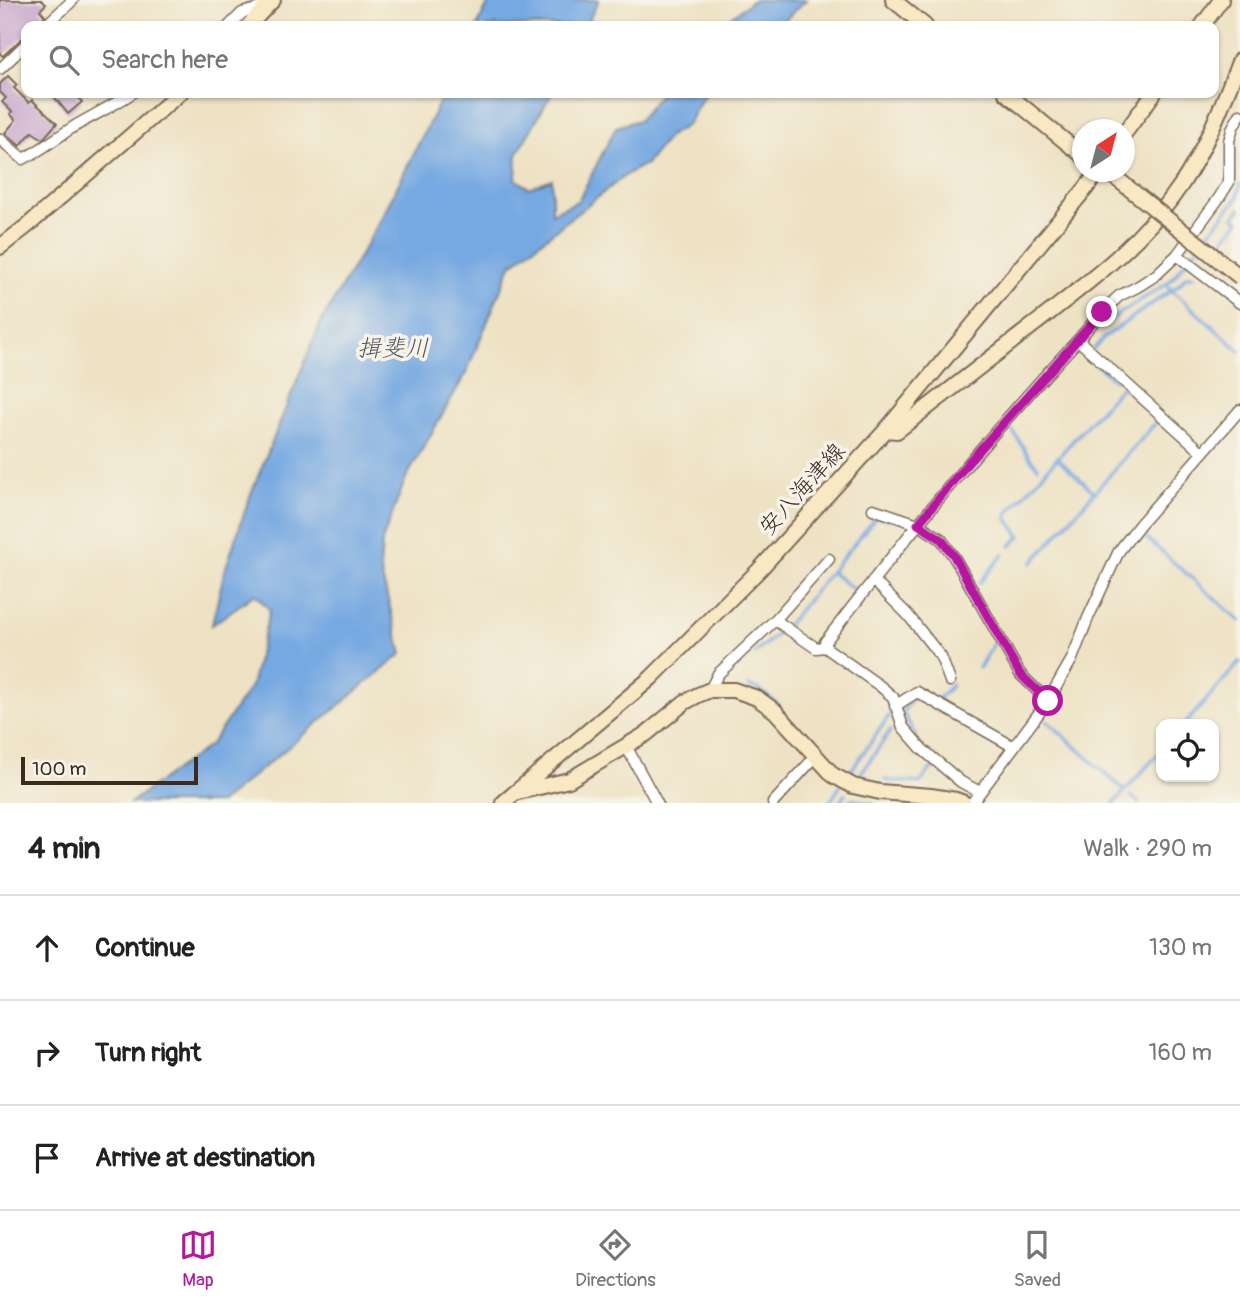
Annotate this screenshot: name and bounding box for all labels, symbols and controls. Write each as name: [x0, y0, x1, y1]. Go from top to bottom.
search box: [21, 21, 1219, 98]
icon: search: [45, 41, 83, 79]
text: Search here: [101, 44, 228, 76]
north arrow: [1072, 119, 1135, 182]
route end: [1086, 296, 1117, 327]
water label: 揖斐川: [357, 334, 429, 363]
street label: 安八海津線: [753, 437, 851, 541]
route start: [1032, 685, 1063, 716]
map controls: [1156, 719, 1219, 782]
button: locate: [1156, 719, 1219, 782]
scale bar: [21, 754, 198, 786]
text: 100 m: [32, 757, 86, 781]
text: 4 min: [28, 830, 101, 867]
text: Walk · 290 m: [1083, 834, 1212, 863]
icon: ahead: [28, 929, 66, 967]
text: Continue: [95, 932, 195, 964]
text: 130 m: [1149, 933, 1212, 962]
icon: right: [28, 1034, 66, 1072]
text: Turn right: [95, 1037, 201, 1069]
text: 160 m: [1148, 1038, 1212, 1067]
icon: arrive: [28, 1139, 66, 1177]
text: Arrive at destination: [95, 1142, 315, 1174]
tab: Map: [179, 1226, 217, 1292]
tab: Directions: [575, 1226, 656, 1292]
tab: Saved: [1014, 1226, 1061, 1292]

